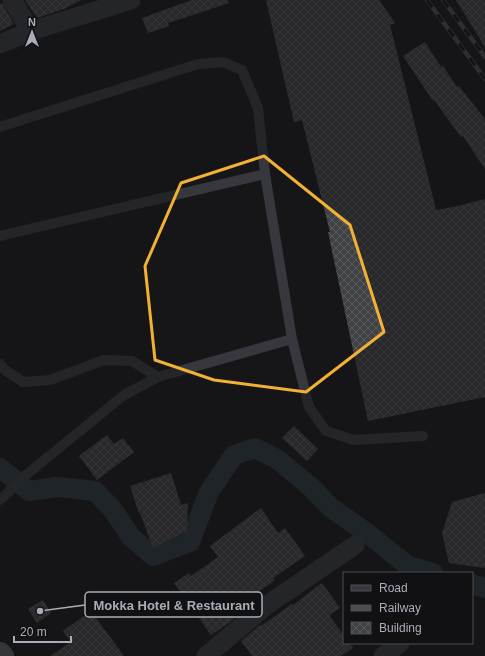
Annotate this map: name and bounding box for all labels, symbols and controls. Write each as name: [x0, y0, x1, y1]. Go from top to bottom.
north arrow: [12, 12, 52, 52]
text: N: [28, 16, 36, 28]
legend: [343, 572, 473, 644]
text: Road: [379, 581, 408, 595]
callout: Mokka Hotel & Restaurant: [85, 592, 262, 617]
text: Mokka Hotel & Restaurant: [93, 598, 255, 613]
text: Railway: [379, 601, 421, 615]
scale bar: [14, 618, 71, 644]
text: Building: [379, 621, 422, 635]
text: 20 m: [20, 625, 47, 639]

